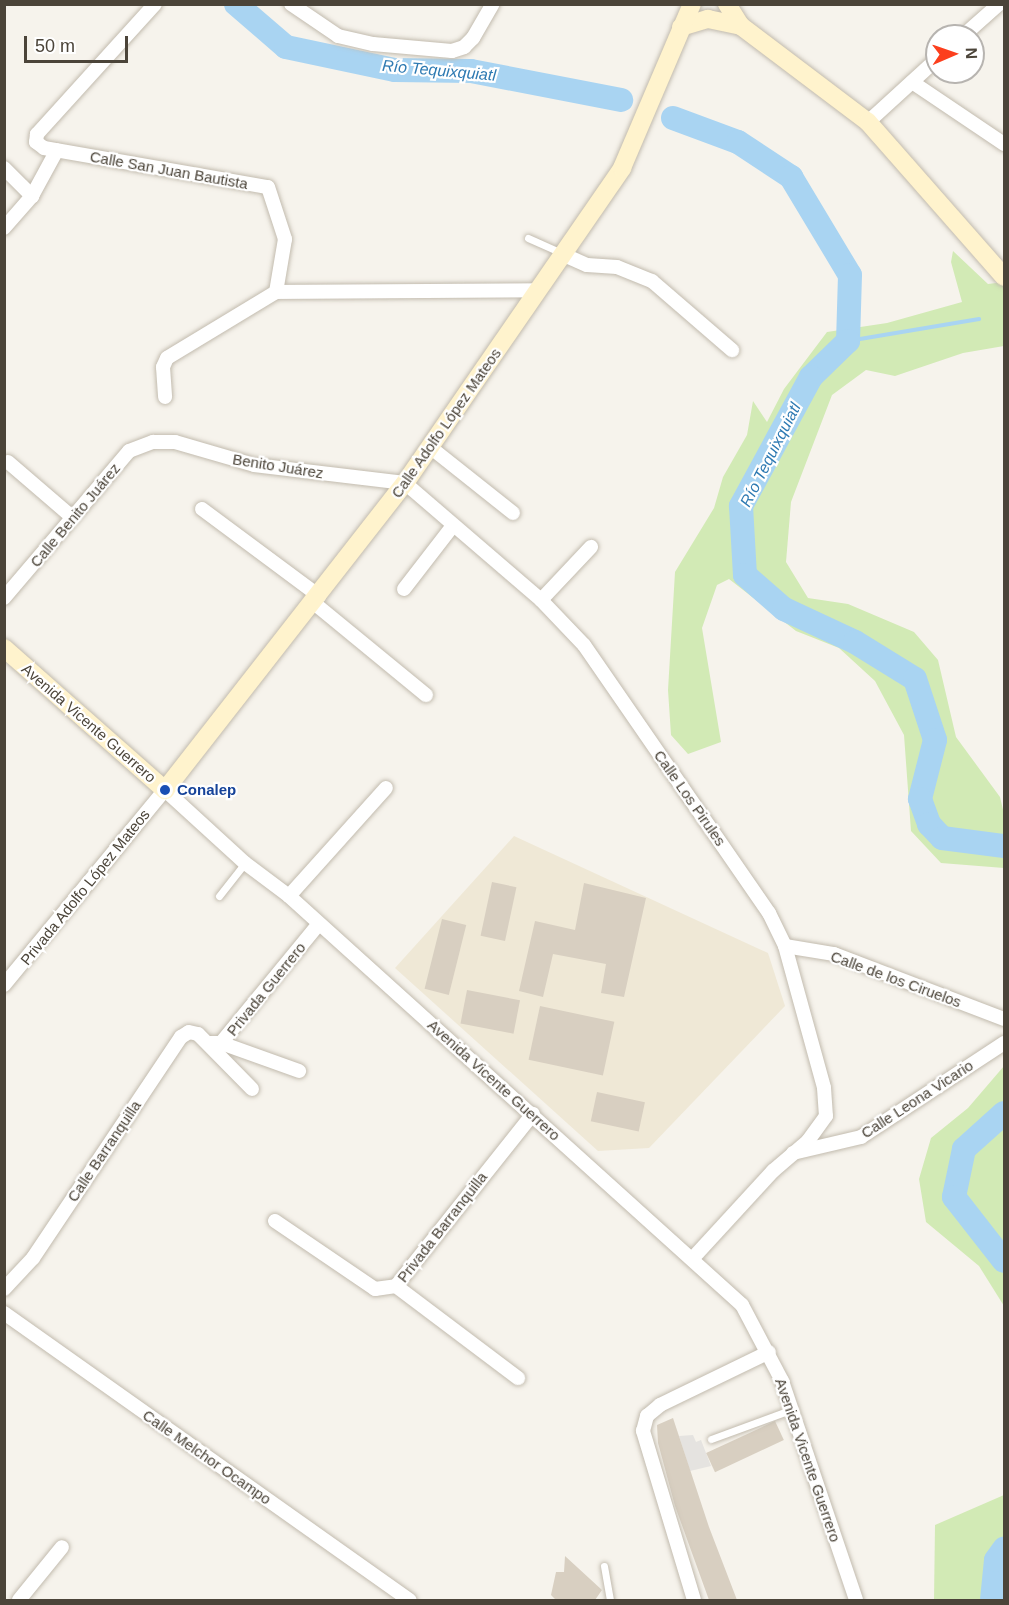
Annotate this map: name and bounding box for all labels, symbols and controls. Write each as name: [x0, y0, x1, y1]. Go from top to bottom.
scale bar: [27, 24, 130, 62]
north arrow: [925, 24, 985, 84]
text: 50 m: [35, 36, 75, 56]
text: N: [963, 47, 980, 59]
water label: Río Tequixquiatl: [381, 56, 497, 86]
street label: Calle San Juan Bautista: [89, 147, 249, 193]
street label: Calle Adolfo López Mateos: [387, 344, 505, 502]
water label: Río Tequixquiatl: [737, 400, 805, 510]
street label: Benito Juárez: [231, 450, 325, 482]
street label: Calle Benito Juárez: [26, 459, 124, 571]
street label: Avenida Vicente Guerrero: [18, 660, 160, 786]
street label: Calle Los Pirules: [650, 747, 730, 849]
place label: Conalep: [177, 781, 236, 799]
marker: Conalep: [158, 783, 172, 797]
street label: Privada Adolfo López Mateos: [16, 805, 154, 969]
street label: Privada Guerrero: [223, 939, 309, 1039]
street label: Calle de los Ciruelos: [828, 947, 964, 1011]
street label: Avenida Vicente Guerrero: [424, 1016, 564, 1144]
street label: Calle Leona Vicario: [858, 1056, 976, 1142]
street label: Calle Barranquilla: [63, 1097, 145, 1205]
street label: Privada Barranquilla: [393, 1168, 491, 1286]
street label: Avenida Vicente Guerrero: [771, 1376, 845, 1544]
street label: Calle Melchor Ocampo: [139, 1406, 275, 1508]

